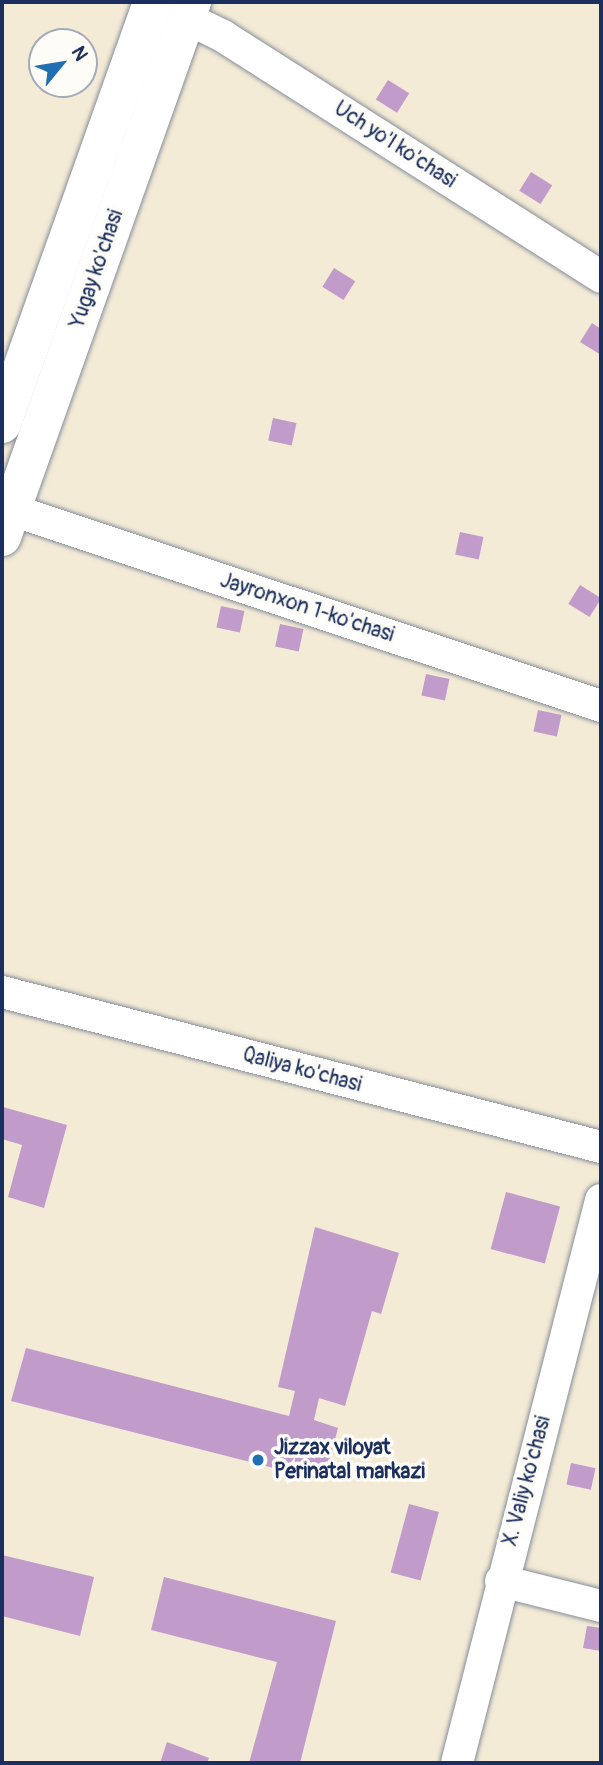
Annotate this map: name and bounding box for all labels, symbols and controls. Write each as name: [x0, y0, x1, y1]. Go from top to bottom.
north arrow: [28, 28, 98, 98]
text: N: [66, 42, 93, 65]
street label: Uch yo'l ko'chasi: [329, 96, 461, 194]
street label: Yugay ko'chasi: [65, 206, 129, 332]
street label: Jayronxon 1-ko'chasi: [217, 568, 397, 648]
street label: Qaliya ko'chasi: [240, 1042, 364, 1098]
street label: X. Valiy ko'chasi: [498, 1413, 556, 1549]
place label: Jizzax viloyat Perinatal markazi: [274, 1435, 425, 1485]
marker: Jizzax viloyat Perinatal markazi: [248, 1450, 268, 1470]

